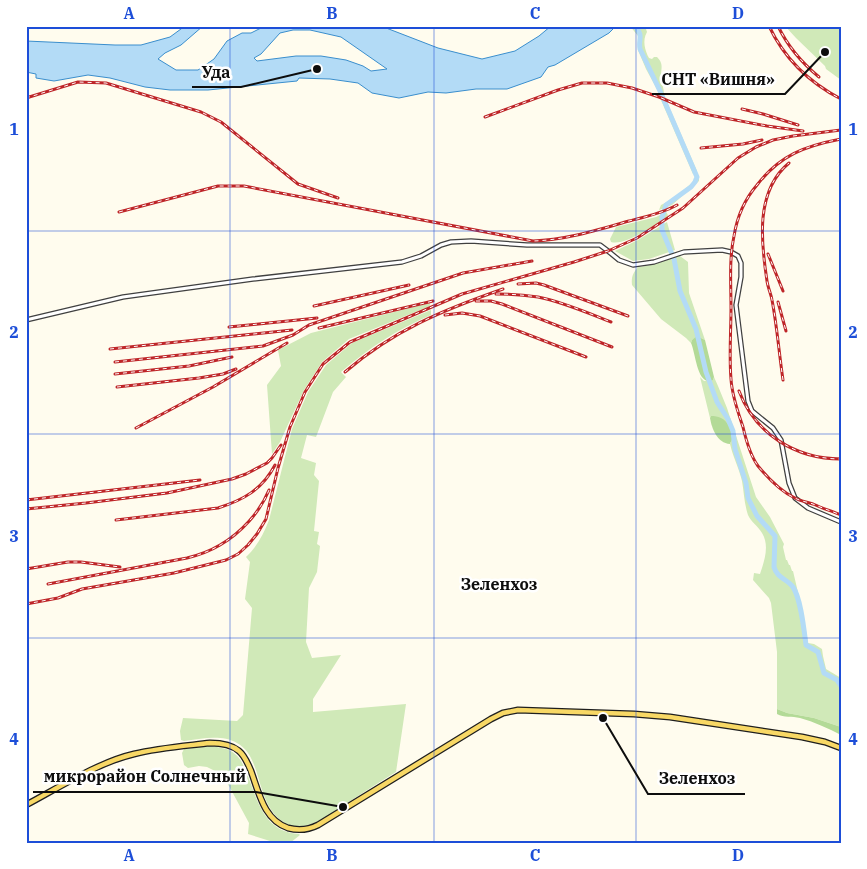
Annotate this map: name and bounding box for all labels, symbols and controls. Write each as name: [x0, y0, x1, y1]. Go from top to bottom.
text: A: [123, 3, 135, 23]
text: B: [326, 3, 338, 23]
text: C: [530, 3, 540, 23]
text: D: [732, 3, 744, 23]
callout: Уда: [192, 56, 241, 87]
text: Уда: [201, 62, 231, 82]
callout: СНТ «Вишня»: [652, 63, 785, 94]
text: СНТ «Вишня»: [661, 69, 775, 89]
text: 1: [9, 119, 19, 139]
text: 1: [848, 119, 858, 139]
text: 2: [9, 322, 19, 342]
text: 2: [848, 322, 858, 342]
text: 3: [9, 526, 19, 546]
text: 3: [848, 526, 858, 546]
district label: Зеленхоз: [461, 574, 538, 594]
text: 4: [9, 729, 19, 749]
text: 4: [848, 729, 858, 749]
callout: микрорайон Солнечный: [33, 761, 256, 792]
callout: Зеленхоз: [648, 763, 745, 794]
text: микрорайон Солнечный: [44, 766, 246, 786]
text: Зеленхоз: [659, 768, 736, 788]
text: A: [123, 845, 135, 865]
text: B: [326, 845, 338, 865]
text: C: [530, 845, 540, 865]
text: D: [732, 845, 744, 865]

